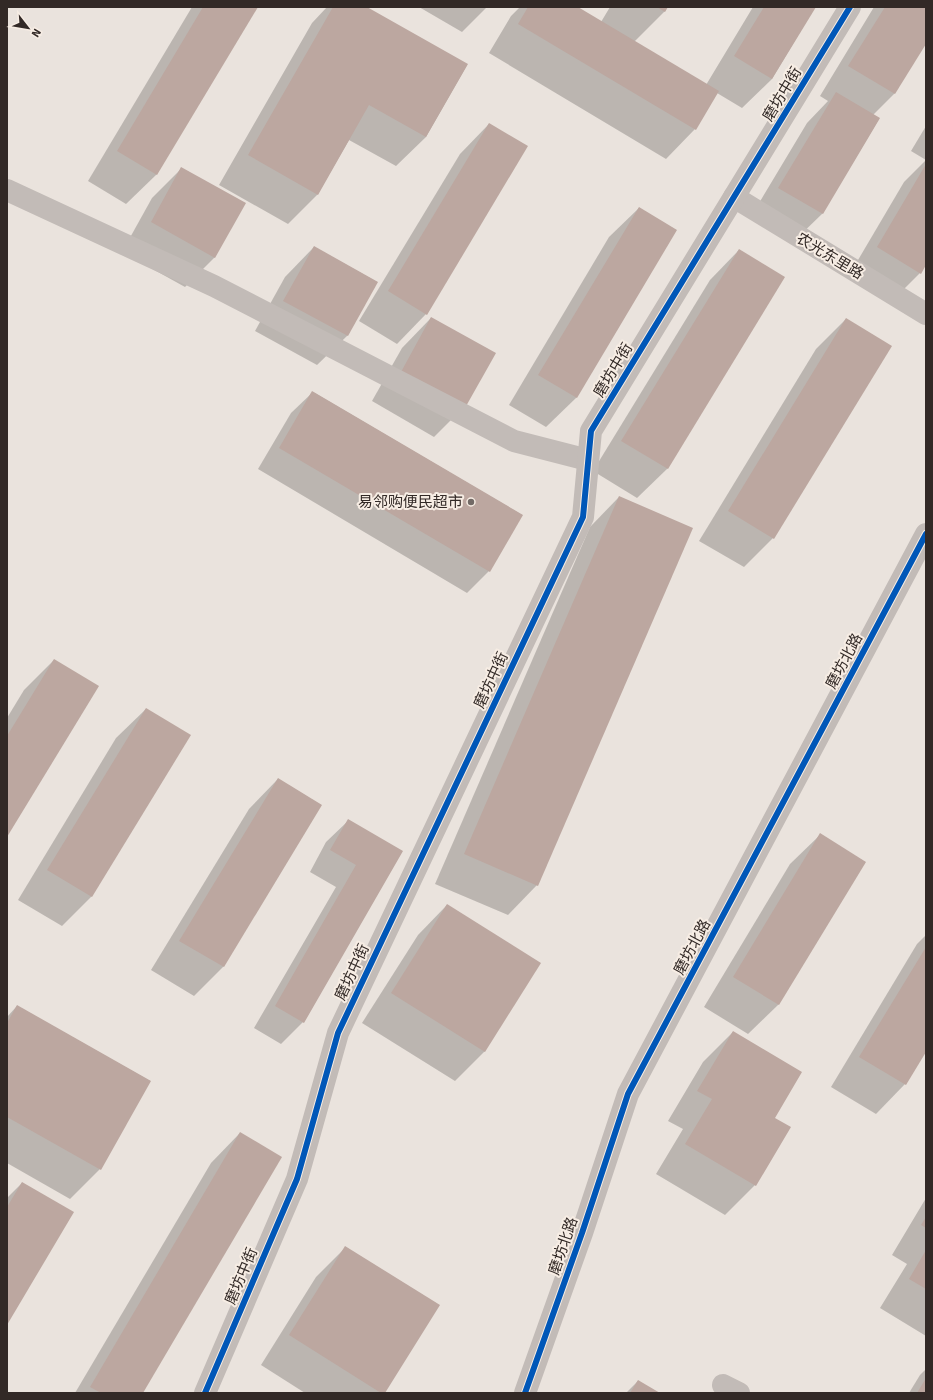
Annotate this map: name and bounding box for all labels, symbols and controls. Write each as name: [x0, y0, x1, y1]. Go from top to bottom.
north arrow: [8, 8, 48, 48]
text: N: [29, 26, 44, 40]
street label: 磨坊中街: [759, 64, 805, 124]
street label: 农光东里路: [793, 229, 867, 283]
street label: 磨坊中街: [590, 340, 636, 400]
place label: 易邻购便民超市: [358, 493, 463, 511]
marker: 易邻购便民超市: [466, 497, 476, 507]
street label: 磨坊北路: [822, 630, 866, 692]
street label: 磨坊中街: [470, 649, 512, 711]
street label: 磨坊北路: [670, 916, 714, 978]
street label: 磨坊中街: [331, 941, 373, 1003]
street label: 磨坊北路: [545, 1215, 581, 1277]
street label: 磨坊中街: [221, 1245, 261, 1307]

